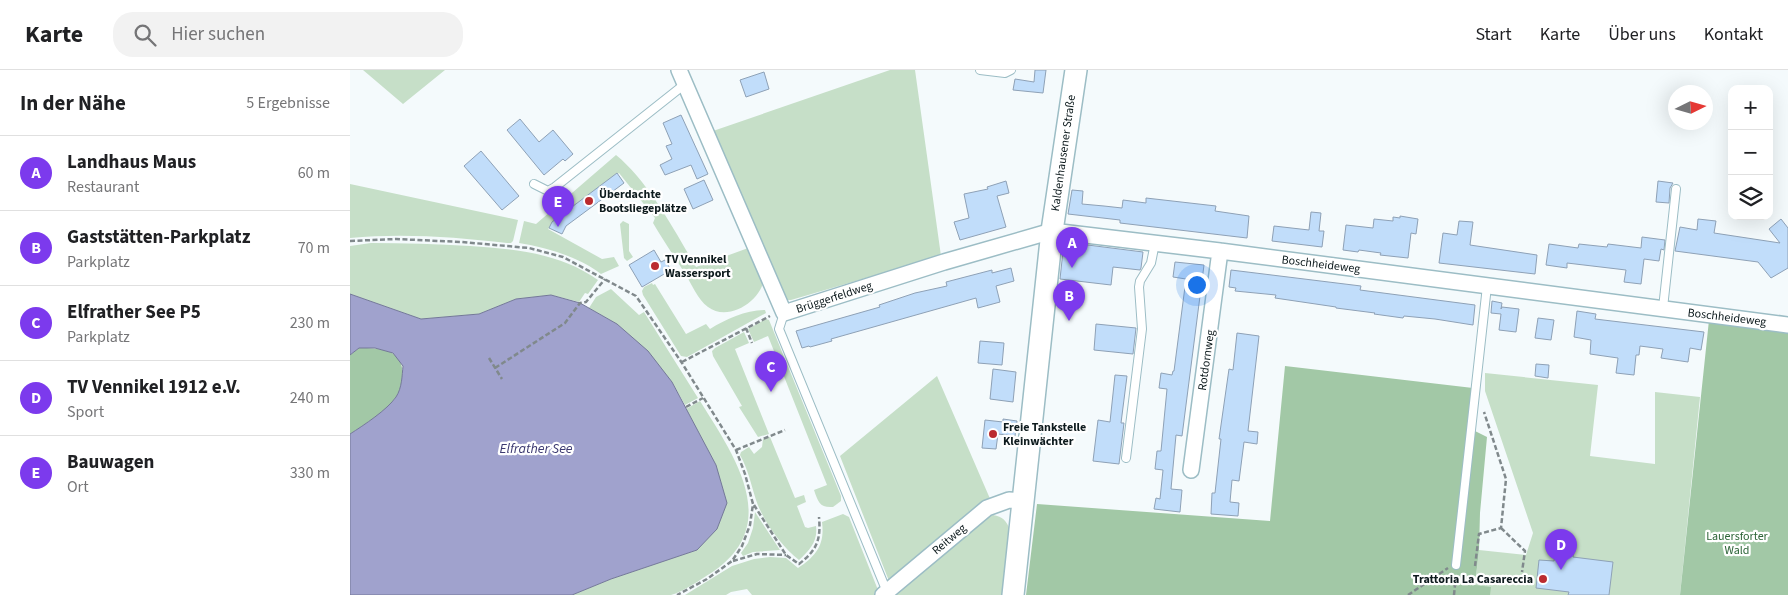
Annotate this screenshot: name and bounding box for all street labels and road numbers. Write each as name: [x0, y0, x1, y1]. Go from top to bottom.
street label: Kaldenhausener Straße: [1047, 94, 1080, 212]
street label: Boschheideweg: [1281, 251, 1361, 278]
street label: Brüggerfeldweg: [794, 277, 875, 318]
street label: Boschheideweg: [1687, 304, 1767, 331]
street label: Rotdornweg: [1194, 329, 1219, 392]
street label: Reitweg: [928, 520, 970, 559]

